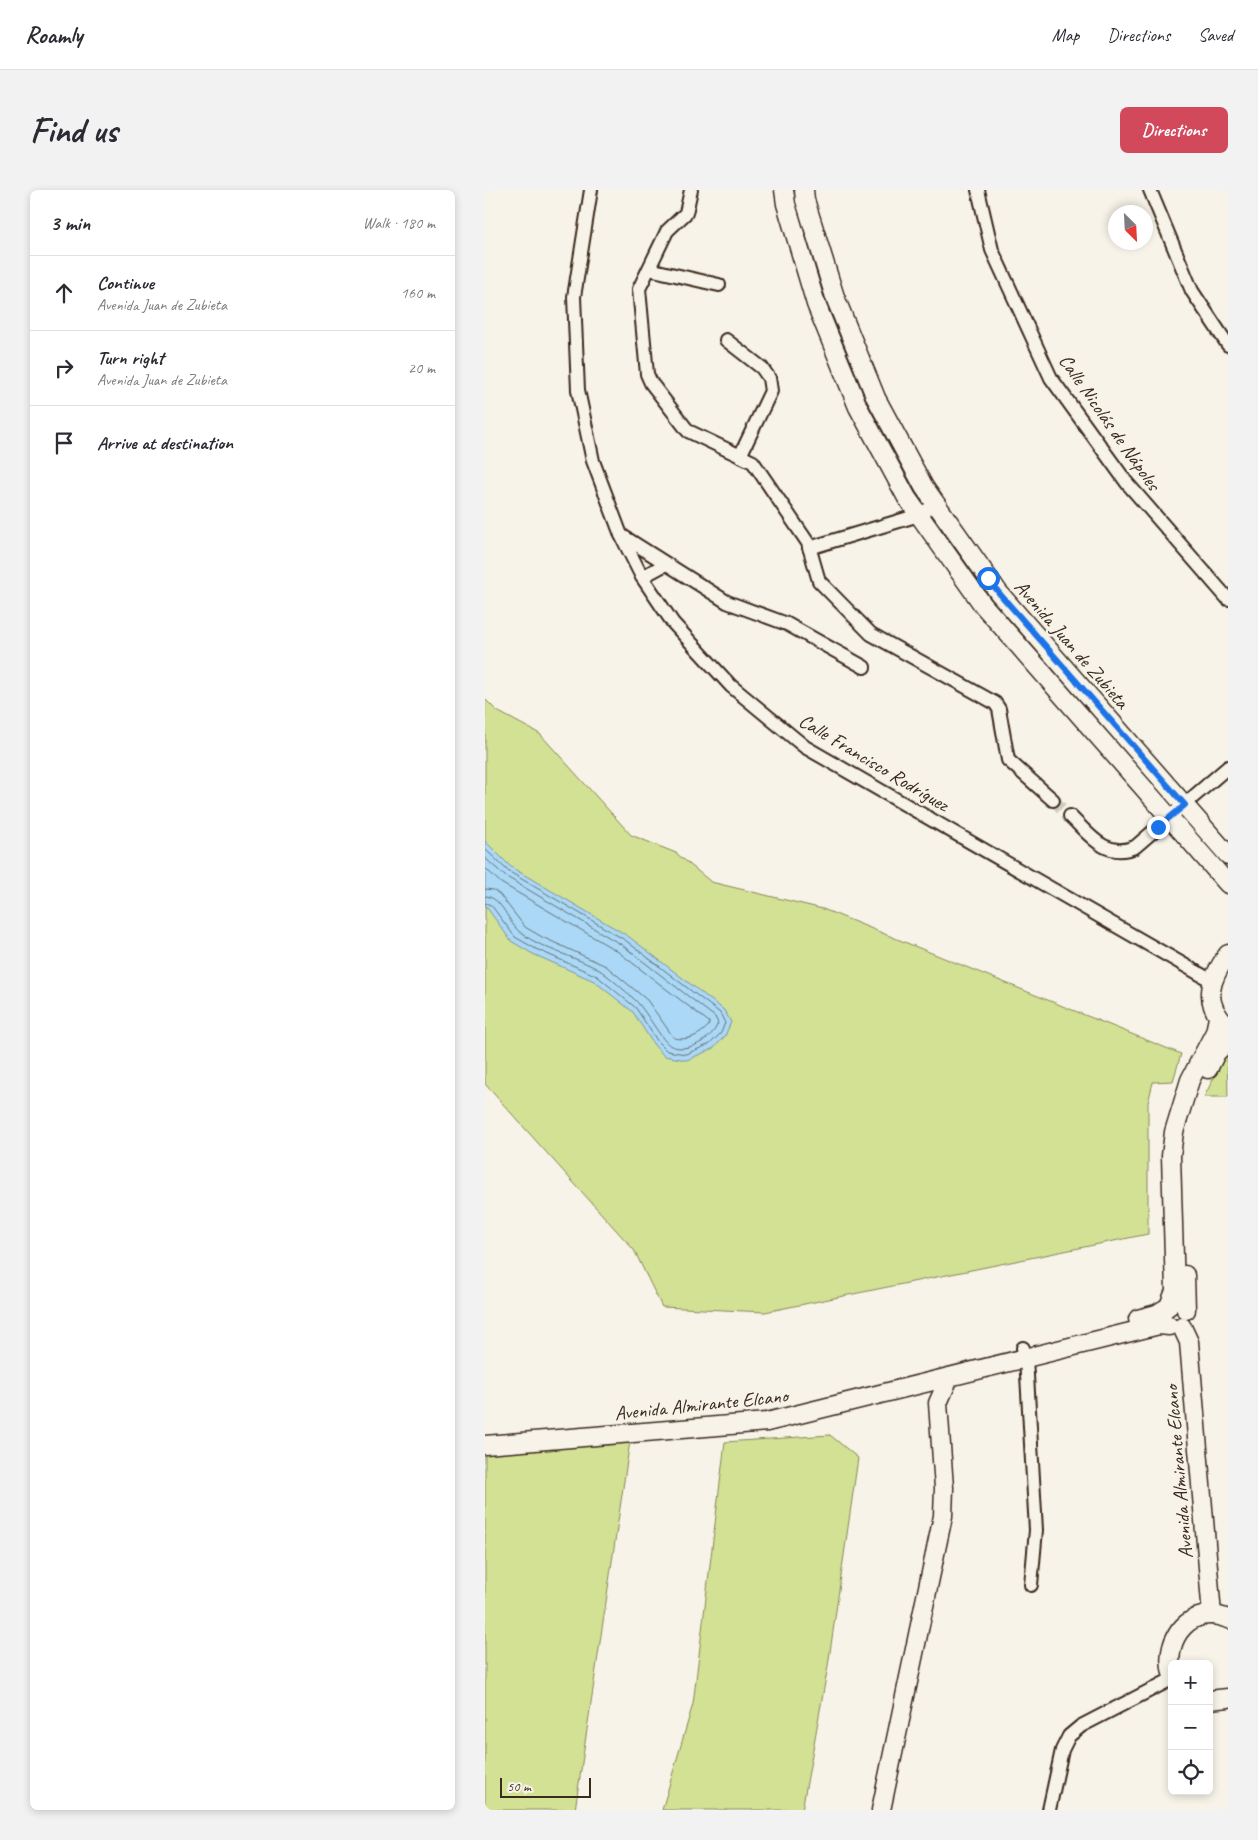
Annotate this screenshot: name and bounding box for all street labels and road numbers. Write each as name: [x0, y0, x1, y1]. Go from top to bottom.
street label: Calle Nicolás de Nápoles: [1053, 349, 1167, 497]
street label: Avenida Juan de Zubieta: [1009, 575, 1135, 715]
street label: Calle Francisco Rodríguez: [794, 708, 955, 818]
street label: Avenida Almirante Elcano: [1158, 1382, 1199, 1560]
street label: Avenida Almirante Elcano: [613, 1383, 791, 1426]

